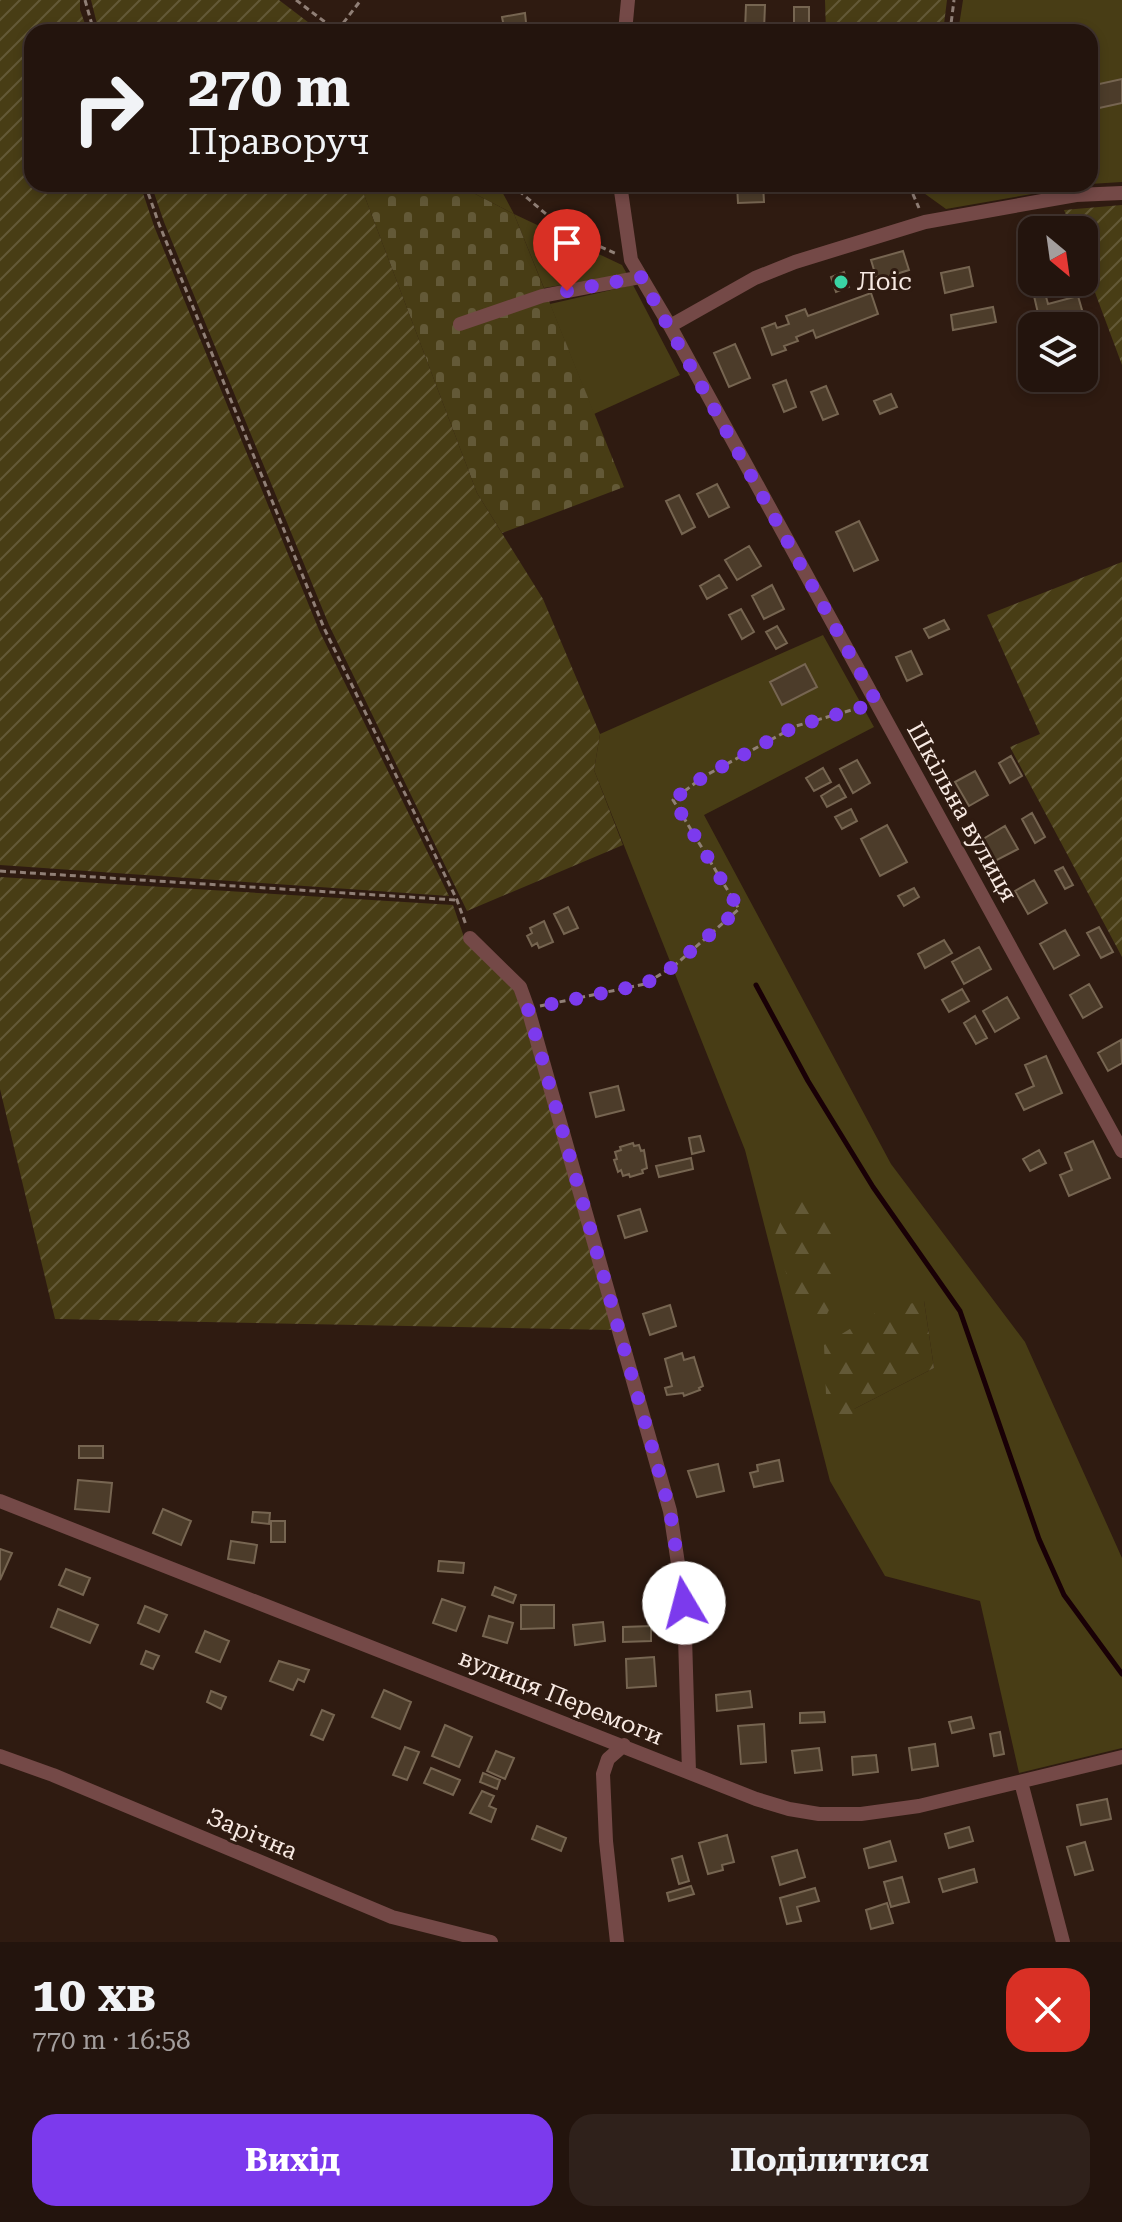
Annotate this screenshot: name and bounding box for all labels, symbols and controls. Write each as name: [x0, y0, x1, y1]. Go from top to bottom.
text: 270 m: [188, 54, 350, 120]
icon: right: [56, 56, 160, 160]
text: Праворуч: [188, 121, 369, 163]
pin: [533, 209, 601, 291]
north arrow: [1018, 216, 1098, 296]
map controls: [1018, 216, 1098, 392]
icon: arrive: [545, 221, 589, 265]
place label: Лоіс: [857, 268, 912, 296]
marker: Лоіс: [832, 273, 850, 291]
button: layers: [1018, 312, 1098, 392]
street label: Шкільна вулиця: [901, 717, 1023, 907]
position arrow: [642, 1561, 726, 1645]
street label: вулиця Перемоги: [455, 1643, 667, 1751]
street label: Зарічна: [202, 1802, 302, 1866]
text: 10 хв: [32, 1967, 156, 2023]
button: close: [1006, 1968, 1090, 2052]
text: 770 m · 16:58: [32, 2025, 191, 2055]
button: Вихід: [32, 2114, 553, 2206]
button: Поділитися: [569, 2114, 1090, 2206]

